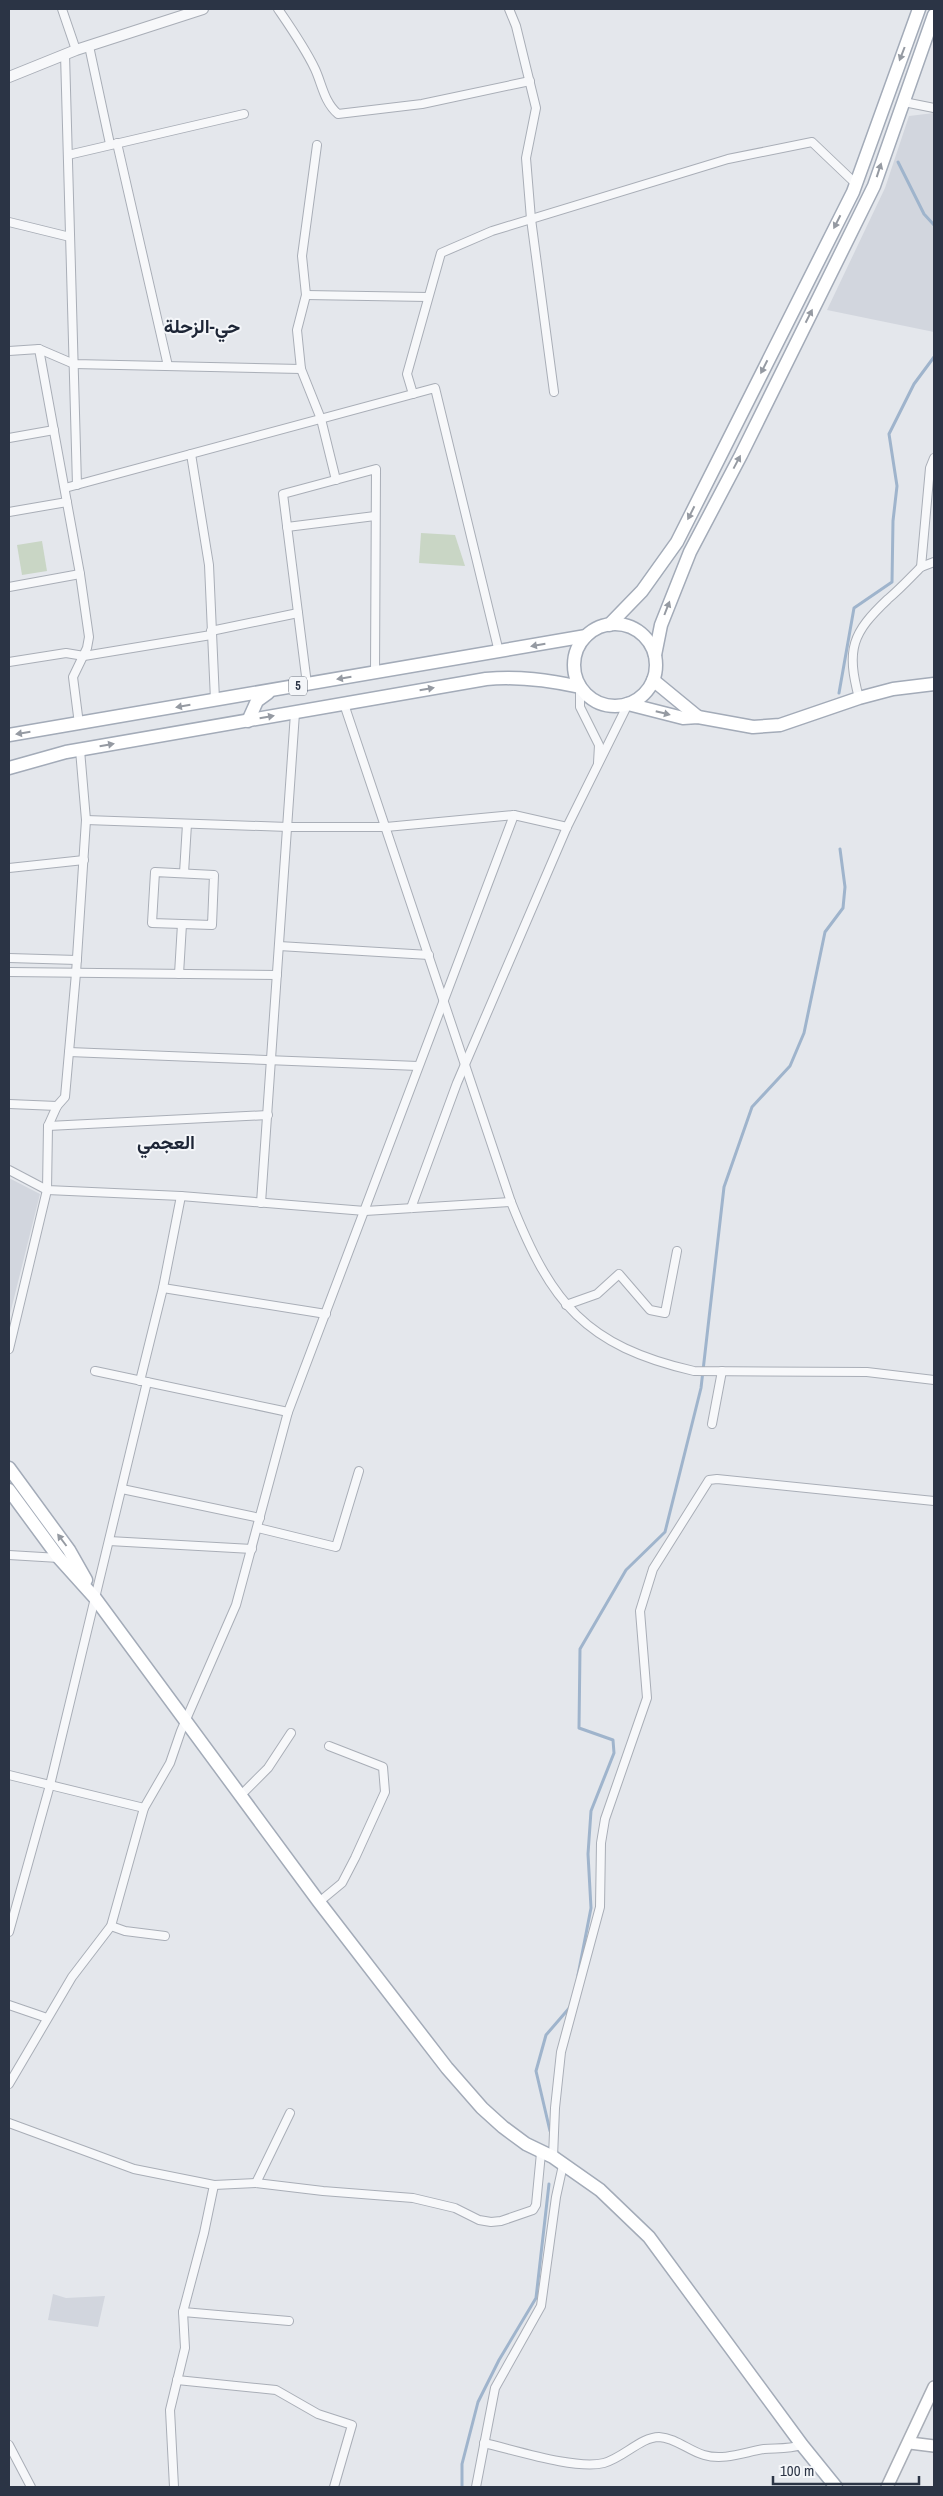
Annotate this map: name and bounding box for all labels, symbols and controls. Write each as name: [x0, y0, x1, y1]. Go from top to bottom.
one-way arrow: [898, 47, 905, 62]
one-way arrow: [876, 162, 884, 177]
one-way arrow: [833, 215, 841, 229]
one-way arrow: [805, 309, 813, 323]
district label: حي-الزحلة: [164, 313, 240, 343]
one-way arrow: [760, 360, 768, 375]
one-way arrow: [733, 455, 741, 469]
one-way arrow: [687, 505, 695, 520]
one-way arrow: [664, 601, 672, 616]
one-way arrow: [530, 642, 546, 650]
one-way arrow: [335, 674, 351, 682]
road number: 5: [289, 676, 307, 696]
one-way arrow: [420, 685, 436, 693]
one-way arrow: [175, 702, 191, 710]
one-way arrow: [655, 709, 670, 717]
one-way arrow: [260, 713, 276, 721]
one-way arrow: [15, 729, 31, 737]
one-way arrow: [100, 741, 116, 749]
district label: العجمي: [137, 1129, 195, 1159]
one-way arrow: [57, 1533, 67, 1547]
scale bar: [773, 2454, 919, 2486]
text: 100 m: [780, 2460, 814, 2481]

